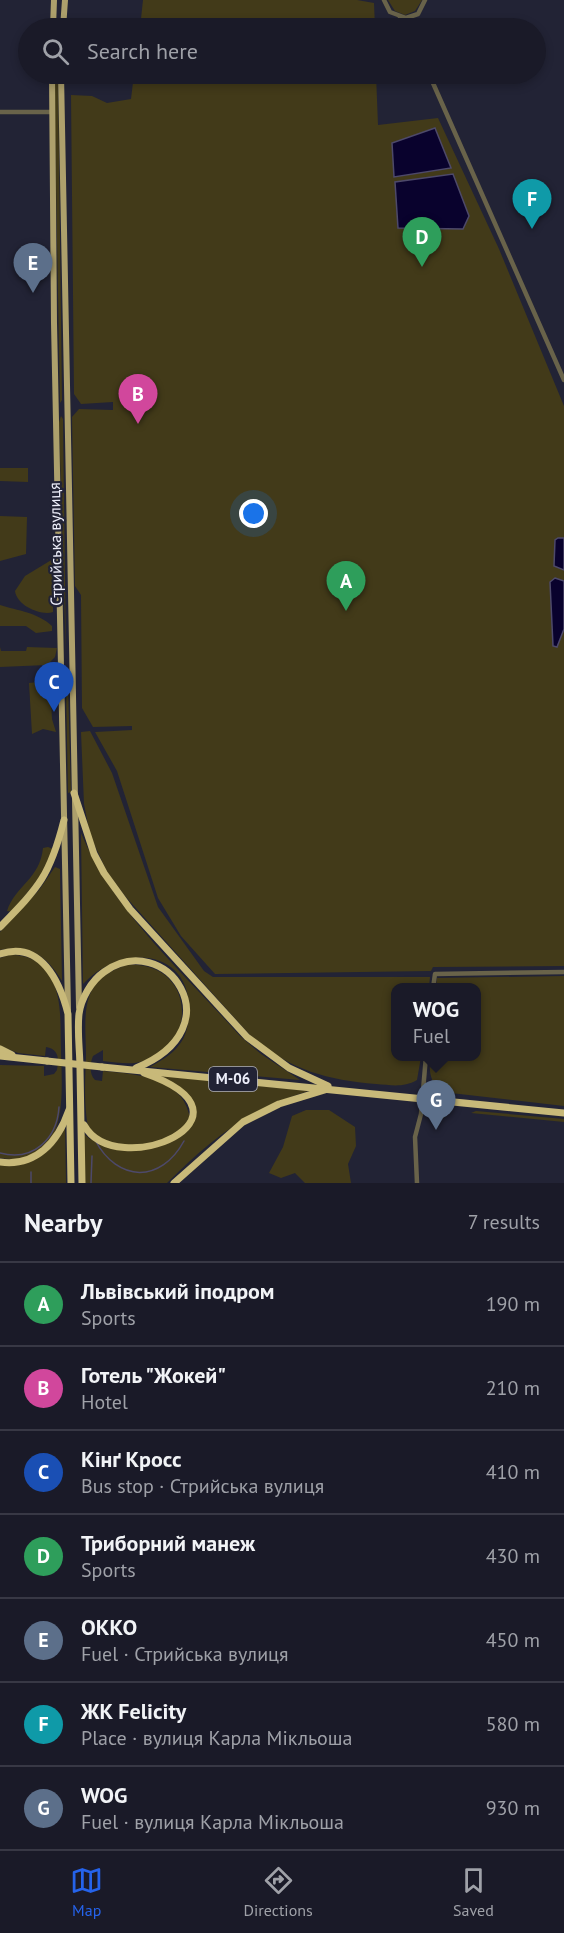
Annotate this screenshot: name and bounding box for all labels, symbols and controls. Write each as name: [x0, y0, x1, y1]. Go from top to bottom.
search box: [18, 18, 546, 84]
icon: search: [39, 35, 72, 68]
text: Search here: [87, 37, 198, 65]
pin: F: [512, 180, 552, 229]
pin: D: [402, 218, 442, 267]
pin: E: [14, 244, 52, 293]
pin: B: [118, 374, 158, 424]
street label: Стрийська вулиця: [44, 482, 66, 606]
your location: [239, 499, 268, 528]
pin: A: [326, 562, 366, 611]
pin: C: [34, 662, 74, 712]
popup: [391, 983, 481, 1061]
text: WOG: [413, 995, 459, 1023]
text: Fuel: [413, 1023, 450, 1049]
road number: М-06: [209, 1067, 257, 1091]
pin: G: [416, 1080, 456, 1130]
text: Nearby: [24, 1206, 102, 1239]
text: 7 results: [468, 1209, 540, 1235]
text: Львівський іподром: [81, 1277, 275, 1305]
text: A: [37, 1291, 50, 1317]
text: 190 m: [486, 1291, 540, 1317]
text: Sports: [81, 1305, 136, 1331]
text: Готель "Жокей": [81, 1361, 226, 1389]
text: B: [38, 1375, 49, 1401]
text: 210 m: [486, 1375, 540, 1401]
text: Hotel: [81, 1389, 128, 1415]
text: Кінґ Кросс: [81, 1445, 182, 1473]
text: C: [38, 1459, 49, 1485]
text: 410 m: [486, 1459, 540, 1485]
text: Bus stop · Стрийська вулиця: [81, 1473, 324, 1499]
text: Триборний манеж: [81, 1529, 255, 1557]
text: D: [37, 1543, 50, 1569]
text: 430 m: [486, 1543, 540, 1569]
text: Sports: [81, 1557, 136, 1583]
text: ОККО: [81, 1613, 137, 1641]
text: E: [38, 1627, 49, 1653]
text: 450 m: [486, 1627, 540, 1653]
text: Fuel · Стрийська вулиця: [81, 1641, 289, 1667]
text: ЖК Felicity: [81, 1697, 186, 1725]
text: F: [38, 1711, 49, 1737]
text: 580 m: [486, 1711, 540, 1737]
text: Place · вулиця Карла Мікльоша: [81, 1725, 352, 1751]
text: WOG: [81, 1781, 128, 1809]
text: G: [37, 1795, 50, 1821]
text: 930 m: [486, 1795, 540, 1821]
text: Fuel · вулиця Карла Мікльоша: [81, 1809, 344, 1835]
tab: Map: [70, 1864, 103, 1920]
tab: Directions: [244, 1864, 313, 1920]
tab: Saved: [453, 1864, 494, 1920]

